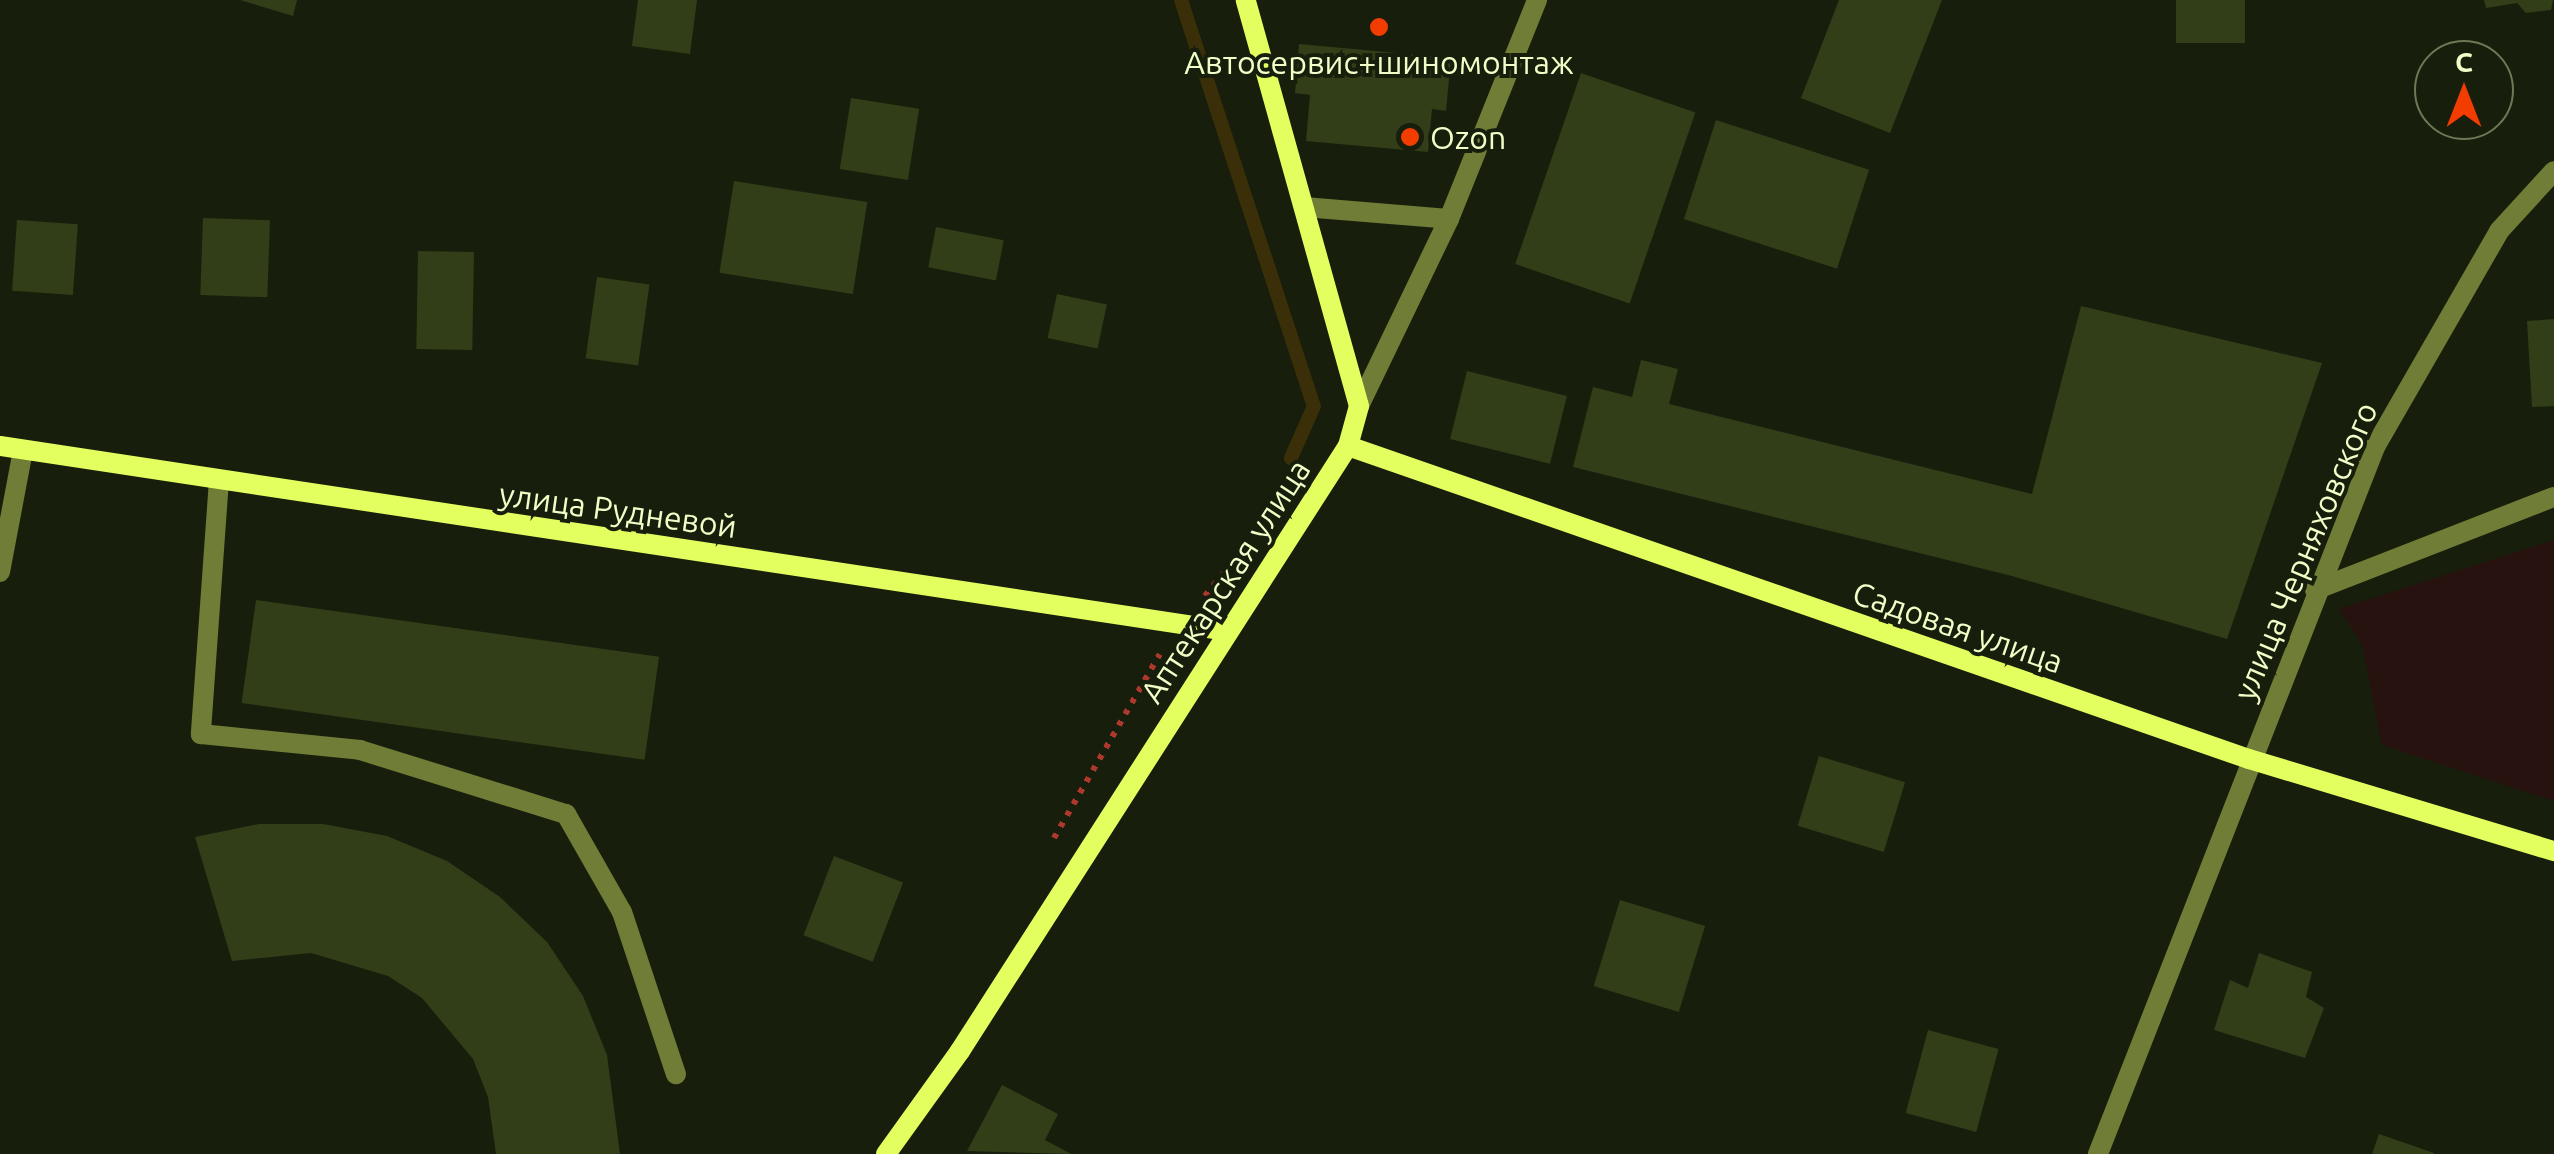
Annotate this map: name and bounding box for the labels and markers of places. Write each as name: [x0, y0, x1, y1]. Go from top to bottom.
marker: Автосервис+шиномонтаж: [1368, 16, 1390, 38]
place label: Автосервис+шиномонтаж: [1184, 43, 1574, 81]
place label: Ozon: [1430, 118, 1506, 156]
marker: Ozon: [1399, 126, 1421, 148]

